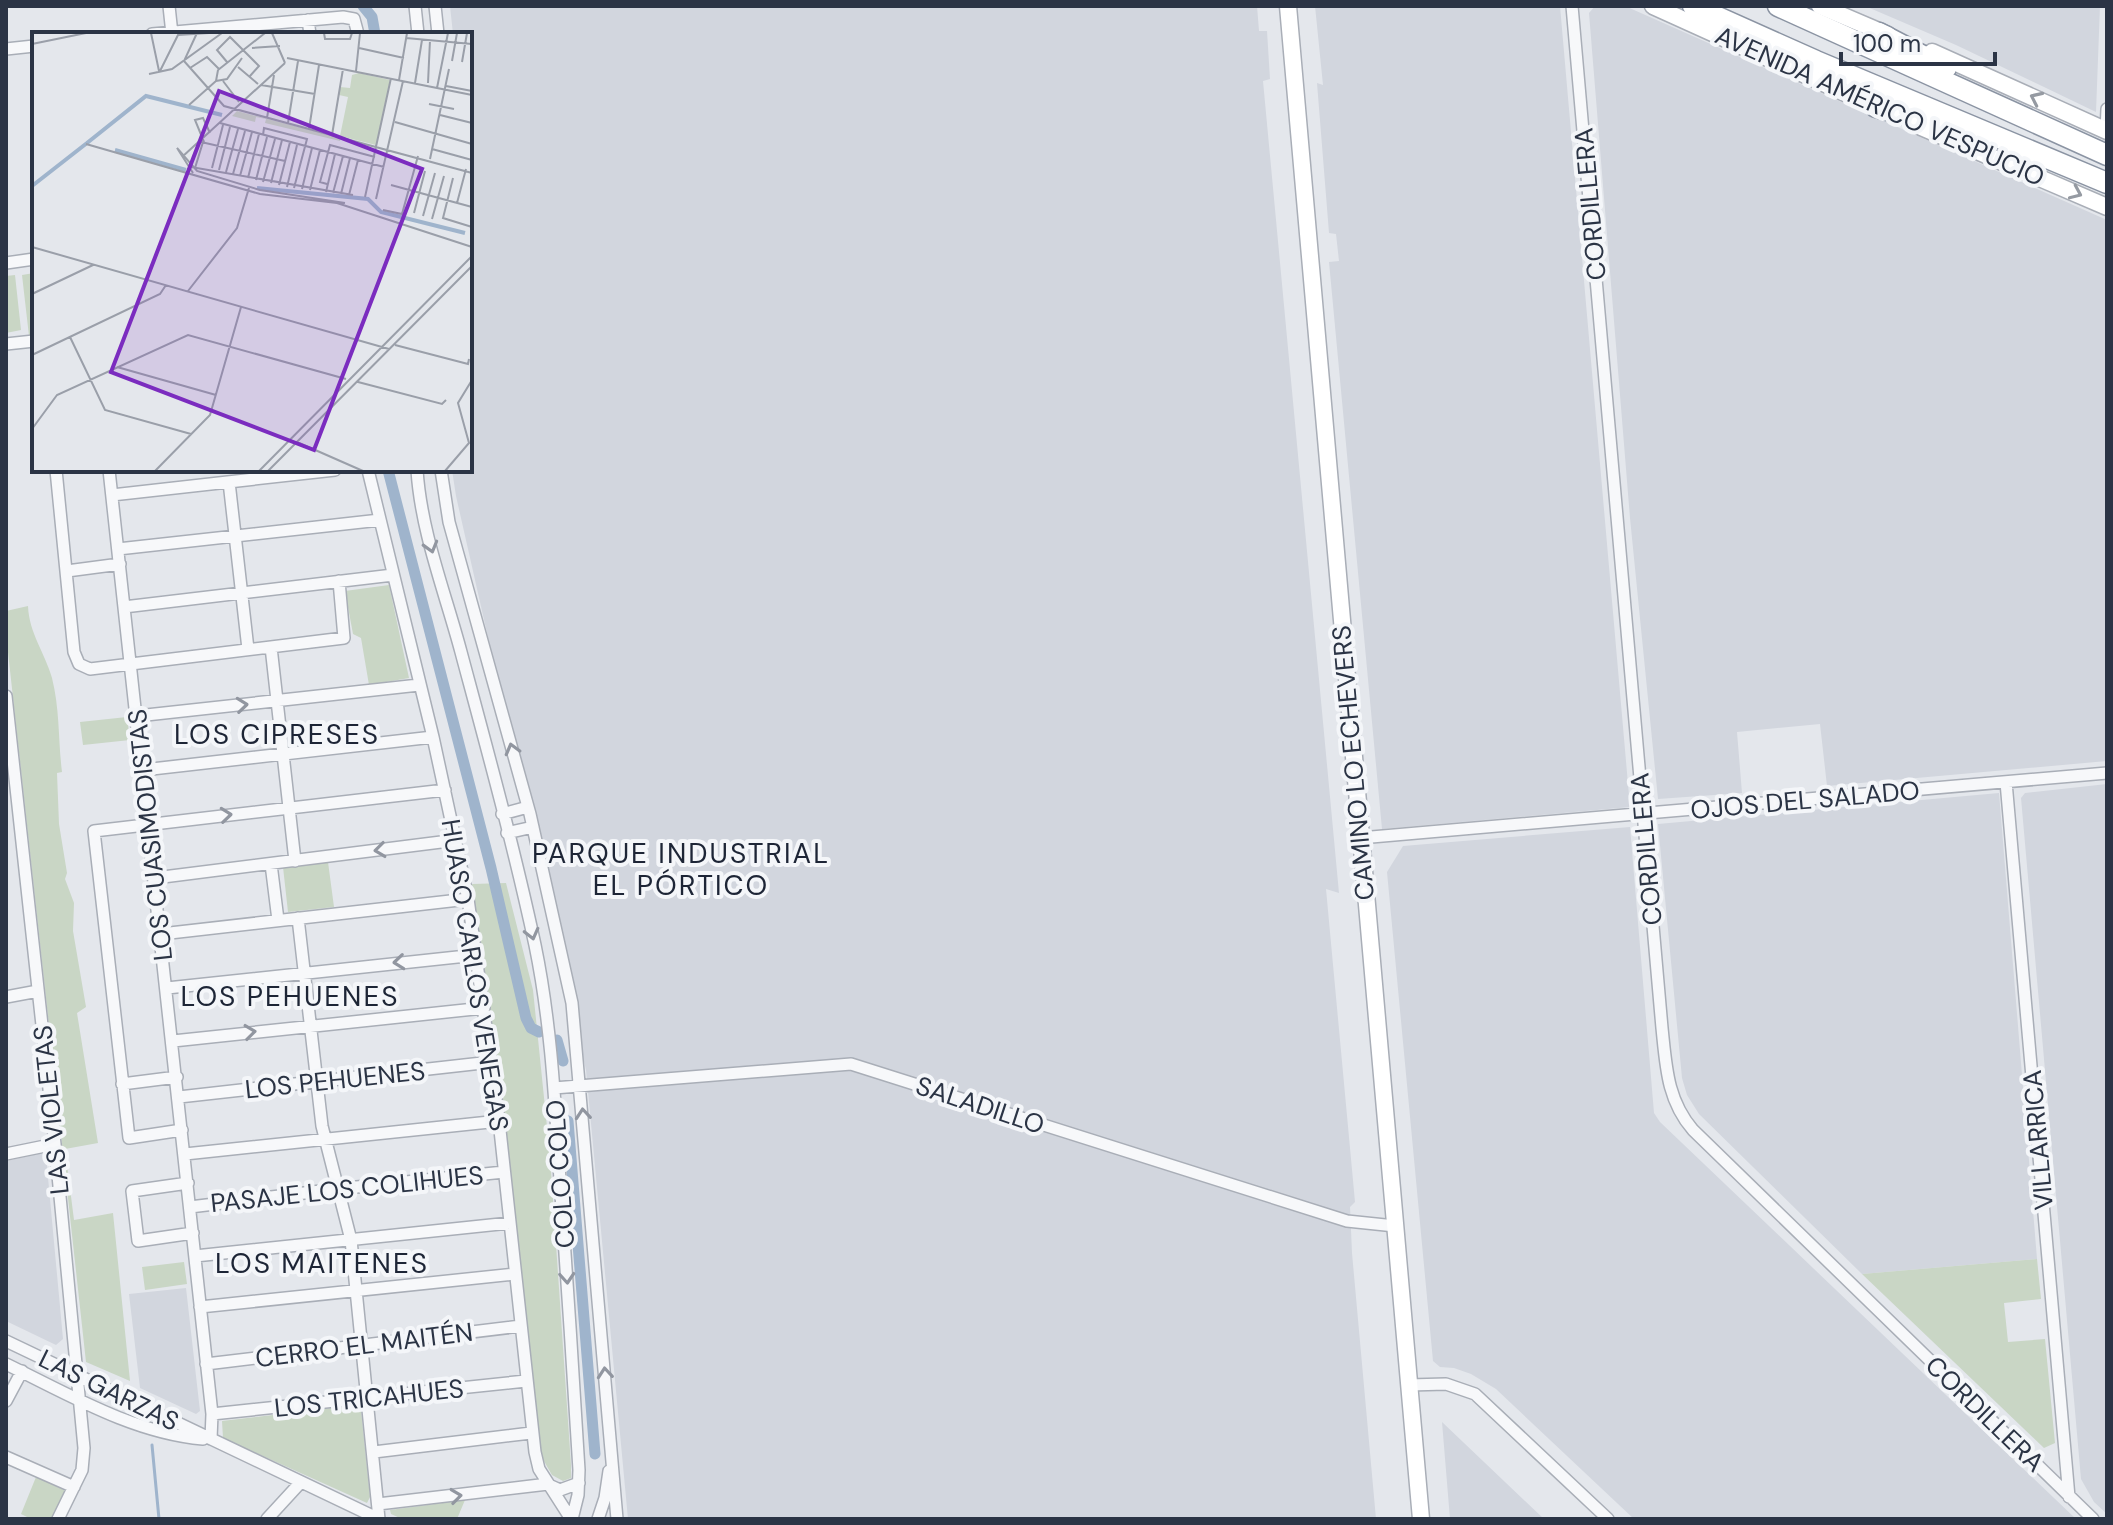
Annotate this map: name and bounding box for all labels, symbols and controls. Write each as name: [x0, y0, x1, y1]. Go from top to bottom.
scale bar: [1841, 16, 1995, 66]
street label: AVENIDA AMÉRICO VESPUCIO: [1710, 18, 2050, 194]
text: 100 m: [1853, 28, 1921, 59]
inset map: [32, 32, 472, 472]
one-way arrow: [2030, 92, 2045, 108]
street label: CORDILLERA: [1566, 126, 1614, 282]
one-way arrow: [2068, 184, 2082, 200]
one-way arrow: [422, 539, 438, 553]
street label: CAMINO LO ECHEVERS: [1324, 624, 1382, 902]
one-way arrow: [236, 696, 249, 713]
street label: LOS CUASIMODISTAS: [120, 707, 180, 963]
district label: LOS CIPRESES: [174, 716, 380, 753]
one-way arrow: [505, 742, 521, 756]
street label: CORDILLERA: [1622, 771, 1670, 927]
street label: OJOS DEL SALADO: [1689, 773, 1921, 827]
one-way arrow: [220, 806, 233, 823]
street label: HUASO CARLOS VENEGAS: [434, 817, 516, 1133]
district label: PARQUE INDUSTRIAL EL PÓRTICO: [532, 835, 830, 904]
one-way arrow: [373, 842, 386, 859]
one-way arrow: [522, 926, 539, 940]
one-way arrow: [392, 954, 405, 971]
district label: LOS PEHUENES: [181, 978, 400, 1015]
one-way arrow: [244, 1023, 257, 1040]
street label: LAS VIOLETAS: [25, 1024, 77, 1196]
street label: LOS PEHUENES: [243, 1054, 427, 1106]
street label: SALADILLO: [911, 1068, 1049, 1142]
street label: VILLARRICA: [2015, 1068, 2061, 1212]
street label: COLO COLO: [538, 1099, 582, 1249]
one-way arrow: [575, 1107, 592, 1120]
street label: PASAJE LOS COLIHUES: [209, 1158, 485, 1220]
district label: LOS MAITENES: [215, 1245, 429, 1282]
one-way arrow: [558, 1272, 575, 1285]
street label: CERRO EL MAITÉN: [253, 1315, 475, 1375]
street label: LAS GARZAS: [33, 1341, 185, 1439]
street label: CORDILLERA: [1918, 1349, 2052, 1479]
one-way arrow: [597, 1366, 614, 1379]
street label: LOS TRICAHUES: [273, 1371, 465, 1425]
one-way arrow: [449, 1488, 463, 1505]

